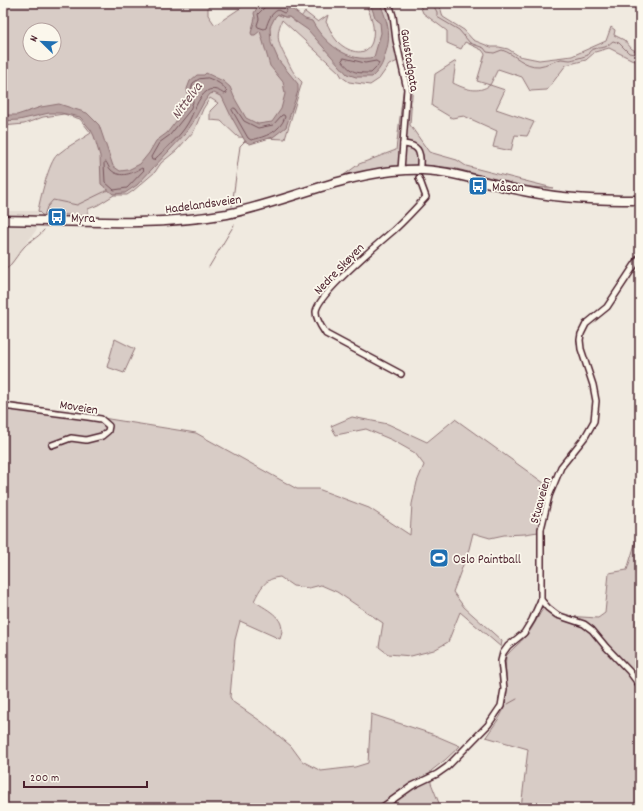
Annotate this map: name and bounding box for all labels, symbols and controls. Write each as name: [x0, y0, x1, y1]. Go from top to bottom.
north arrow: [22, 22, 62, 62]
street label: Gaustadgata: [394, 28, 423, 94]
text: N: [26, 33, 43, 45]
water label: Nittelva: [167, 77, 209, 124]
bus stop icon: Måsan: [467, 175, 489, 197]
place label: Måsan: [492, 179, 524, 198]
street label: Hadelandsveien: [164, 191, 243, 220]
bus stop icon: Myra: [46, 206, 68, 228]
place label: Myra: [71, 210, 96, 229]
street label: Nedre Skøyen: [310, 240, 369, 300]
street label: Moveien: [58, 396, 99, 421]
street label: Stuaveien: [526, 475, 557, 526]
sports icon: Oslo Paintball: [428, 547, 450, 569]
place label: Oslo Paintball: [453, 551, 521, 570]
scale bar: [24, 763, 147, 789]
text: 200 m: [30, 770, 59, 787]

